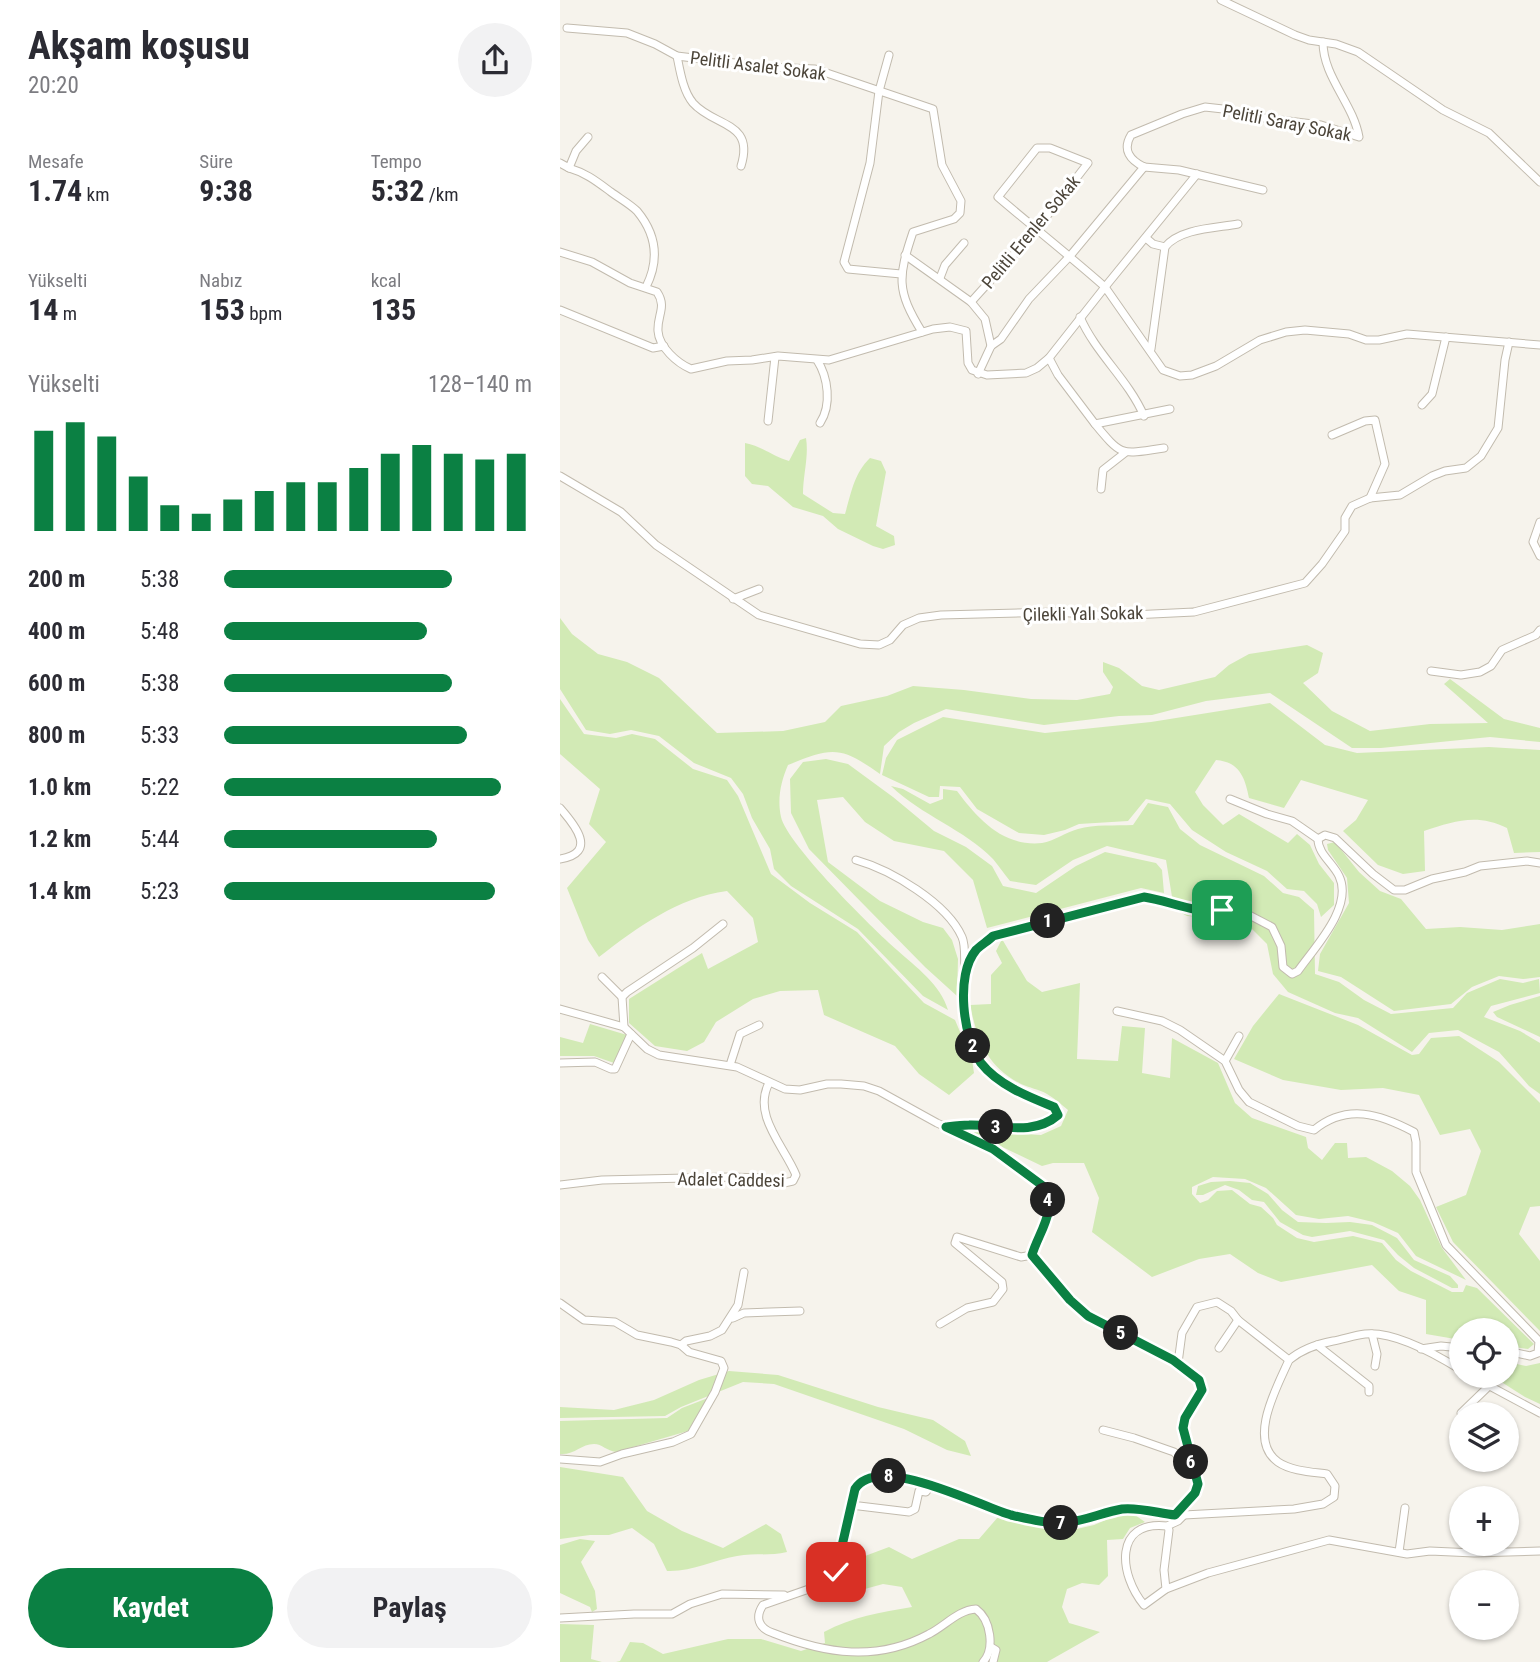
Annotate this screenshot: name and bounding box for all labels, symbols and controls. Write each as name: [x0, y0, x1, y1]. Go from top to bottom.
button: share: [458, 23, 532, 97]
text: Akşam koşusu: [28, 24, 250, 68]
street label: Pelitli Asalet Sokak: [689, 47, 827, 84]
text: 20:20: [28, 72, 79, 99]
street label: Pelitli Saray Sokak: [1221, 100, 1353, 145]
text: Mesafe: [28, 150, 84, 173]
text: Süre: [199, 150, 233, 173]
text: Tempo: [371, 150, 422, 173]
street label: Pelitli Erenler Sokak: [977, 171, 1084, 292]
text: 1.74: [28, 173, 82, 208]
text: 9:38: [199, 173, 253, 208]
text: 5:32: [371, 173, 424, 208]
text: km: [82, 183, 109, 206]
text: /km: [424, 183, 459, 206]
text: Yükselti: [28, 269, 87, 292]
text: Nabız: [199, 269, 242, 292]
text: kcal: [371, 269, 401, 292]
text: 14: [28, 292, 58, 327]
text: 153: [199, 292, 245, 327]
text: 135: [371, 292, 416, 327]
text: m: [58, 302, 77, 325]
text: bpm: [245, 302, 282, 325]
text: Yükselti: [28, 371, 100, 398]
text: 128–140 m: [428, 371, 532, 398]
text: 200 m: [28, 566, 85, 593]
text: 5:38: [140, 566, 179, 593]
street label: Çilekli Yalı Sokak: [1023, 602, 1143, 625]
text: 400 m: [28, 618, 85, 645]
text: 5:48: [140, 618, 179, 645]
text: 600 m: [28, 670, 85, 697]
text: 5:38: [140, 670, 179, 697]
text: 800 m: [28, 722, 85, 749]
text: 5:33: [140, 722, 179, 749]
text: 1.0 km: [28, 774, 91, 801]
text: 5:22: [140, 774, 179, 801]
text: 1.2 km: [28, 826, 91, 853]
text: 5:44: [140, 826, 179, 853]
text: 1.4 km: [28, 878, 91, 905]
text: 5:23: [140, 878, 179, 905]
pin: [1192, 880, 1252, 940]
icon: arrive: [1203, 891, 1241, 929]
pin: 1: [1030, 904, 1065, 939]
text: 1: [1043, 909, 1052, 932]
pin: 2: [956, 1028, 990, 1064]
text: 2: [968, 1034, 977, 1057]
pin: 3: [978, 1110, 1013, 1144]
text: 3: [991, 1115, 1000, 1138]
street label: Adalet Caddesi: [677, 1168, 785, 1191]
pin: 4: [1030, 1182, 1065, 1218]
text: 4: [1043, 1188, 1052, 1211]
pin: 5: [1104, 1316, 1138, 1350]
map controls: [1449, 1318, 1519, 1640]
button: locate: [1449, 1318, 1519, 1388]
text: 5: [1116, 1321, 1125, 1344]
button: layers: [1449, 1402, 1519, 1472]
pin: 6: [1174, 1444, 1208, 1480]
text: 6: [1186, 1450, 1195, 1473]
pin: 8: [872, 1458, 906, 1494]
text: 8: [884, 1464, 893, 1487]
button: +: [1449, 1486, 1519, 1556]
pin: 7: [1044, 1506, 1078, 1540]
text: 7: [1056, 1511, 1065, 1534]
pin: [806, 1542, 866, 1602]
icon: check: [817, 1553, 855, 1591]
button: Kaydet: [28, 1568, 273, 1648]
button: Paylaş: [287, 1568, 532, 1648]
button: −: [1449, 1570, 1519, 1640]

